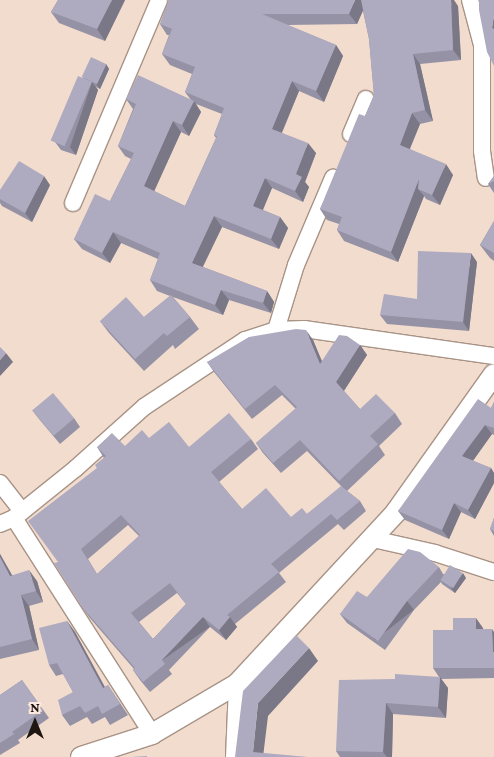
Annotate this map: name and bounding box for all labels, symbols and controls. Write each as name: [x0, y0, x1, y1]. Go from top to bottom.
north arrow: [10, 697, 60, 747]
text: N: [30, 699, 40, 715]

